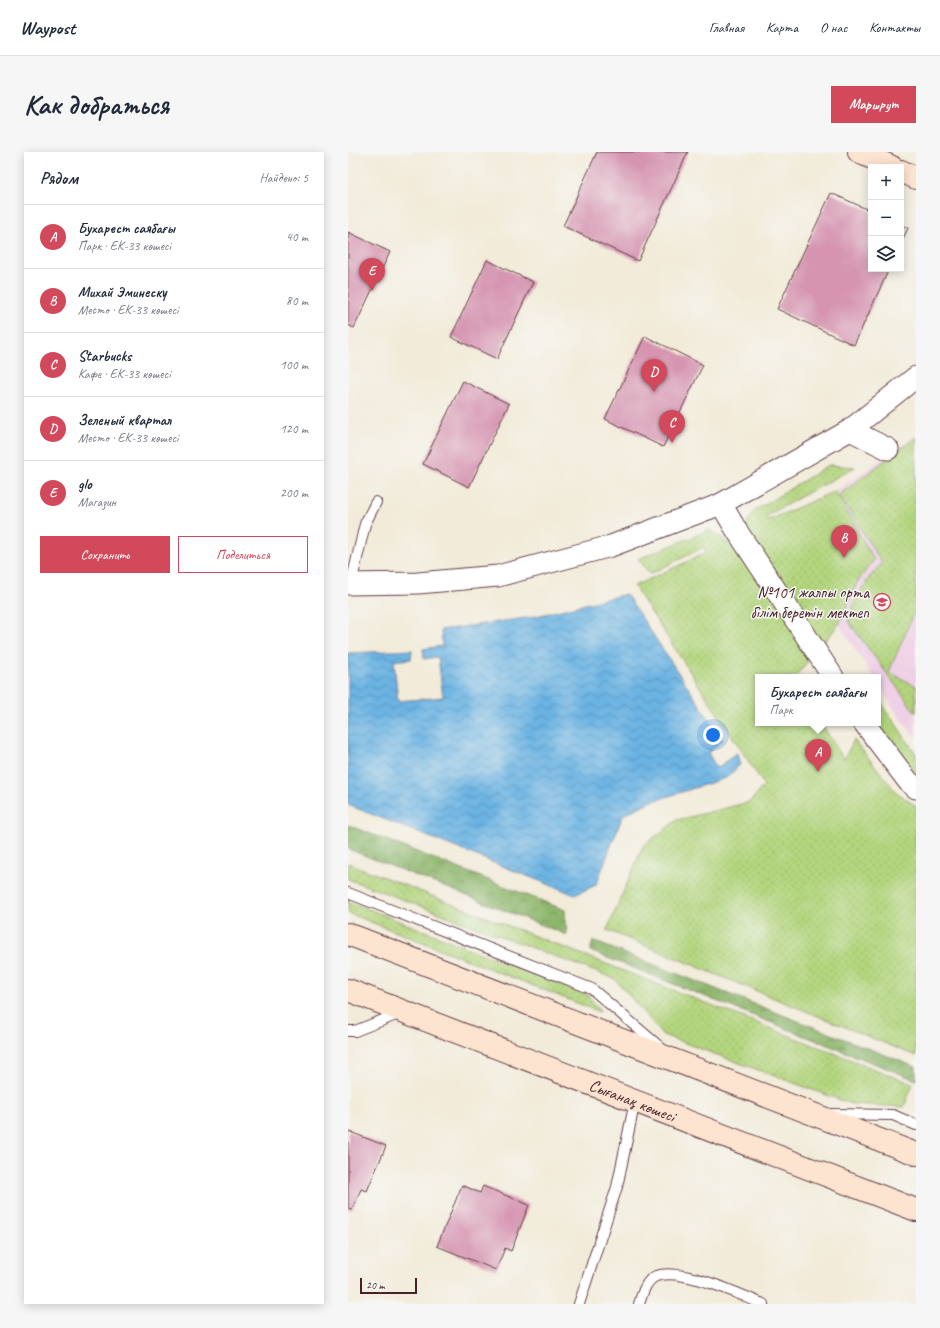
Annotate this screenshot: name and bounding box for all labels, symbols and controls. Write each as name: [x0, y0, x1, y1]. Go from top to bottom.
text: Waypost: [20, 16, 75, 40]
text: Главная: [709, 19, 744, 36]
text: Карта: [766, 19, 798, 36]
text: О нас: [820, 19, 847, 36]
text: Контакты: [869, 19, 920, 36]
button: Маршрут: [831, 86, 916, 123]
text: Как добраться: [24, 87, 169, 122]
map controls: [868, 164, 904, 272]
button: +: [868, 164, 904, 200]
text: Рядом: [40, 168, 78, 189]
text: Найдено: 5: [260, 170, 308, 186]
button: −: [868, 200, 904, 236]
text: Бухарест саябағы: [78, 219, 175, 238]
text: A: [50, 229, 56, 245]
text: 40 m: [286, 229, 308, 245]
button: layers: [868, 236, 904, 272]
text: Парк · ЕК-33 көшесі: [78, 238, 171, 254]
pin: E: [359, 258, 385, 291]
text: Михай Эминеску: [78, 283, 166, 302]
text: B: [50, 293, 56, 309]
text: 80 m: [286, 293, 308, 309]
text: Место · ЕК-33 көшесі: [78, 302, 178, 318]
text: Starbucks: [78, 347, 131, 366]
text: C: [50, 357, 56, 373]
text: 100 m: [280, 357, 308, 373]
pin: D: [641, 359, 667, 392]
text: Кафе · ЕК-33 көшесі: [78, 366, 171, 382]
pin: C: [659, 410, 685, 443]
text: Зеленый квартал: [78, 411, 171, 430]
text: D: [49, 421, 57, 437]
text: 120 m: [280, 421, 308, 437]
text: Место · ЕК-33 көшесі: [78, 430, 178, 446]
text: glo: [78, 475, 92, 494]
text: E: [50, 485, 56, 501]
text: 200 m: [280, 485, 308, 501]
text: Магазин: [78, 494, 116, 510]
pin: B: [831, 525, 857, 558]
button: Сохранить: [40, 536, 170, 573]
button: Поделиться: [178, 536, 308, 573]
place label: №101 жалпы орта білім беретін мектеп: [751, 582, 870, 623]
school or university icon: №101 жалпы орта білім беретін мектеп: [872, 592, 892, 612]
popup: [755, 674, 881, 726]
text: Бухарест саябағы: [770, 683, 866, 702]
text: Парк: [770, 702, 793, 718]
your location: [703, 725, 723, 745]
pin: A: [805, 739, 831, 772]
street label: Сығанақ көшесі: [586, 1074, 680, 1127]
scale bar: [360, 1276, 417, 1295]
text: 20 m: [366, 1278, 385, 1292]

